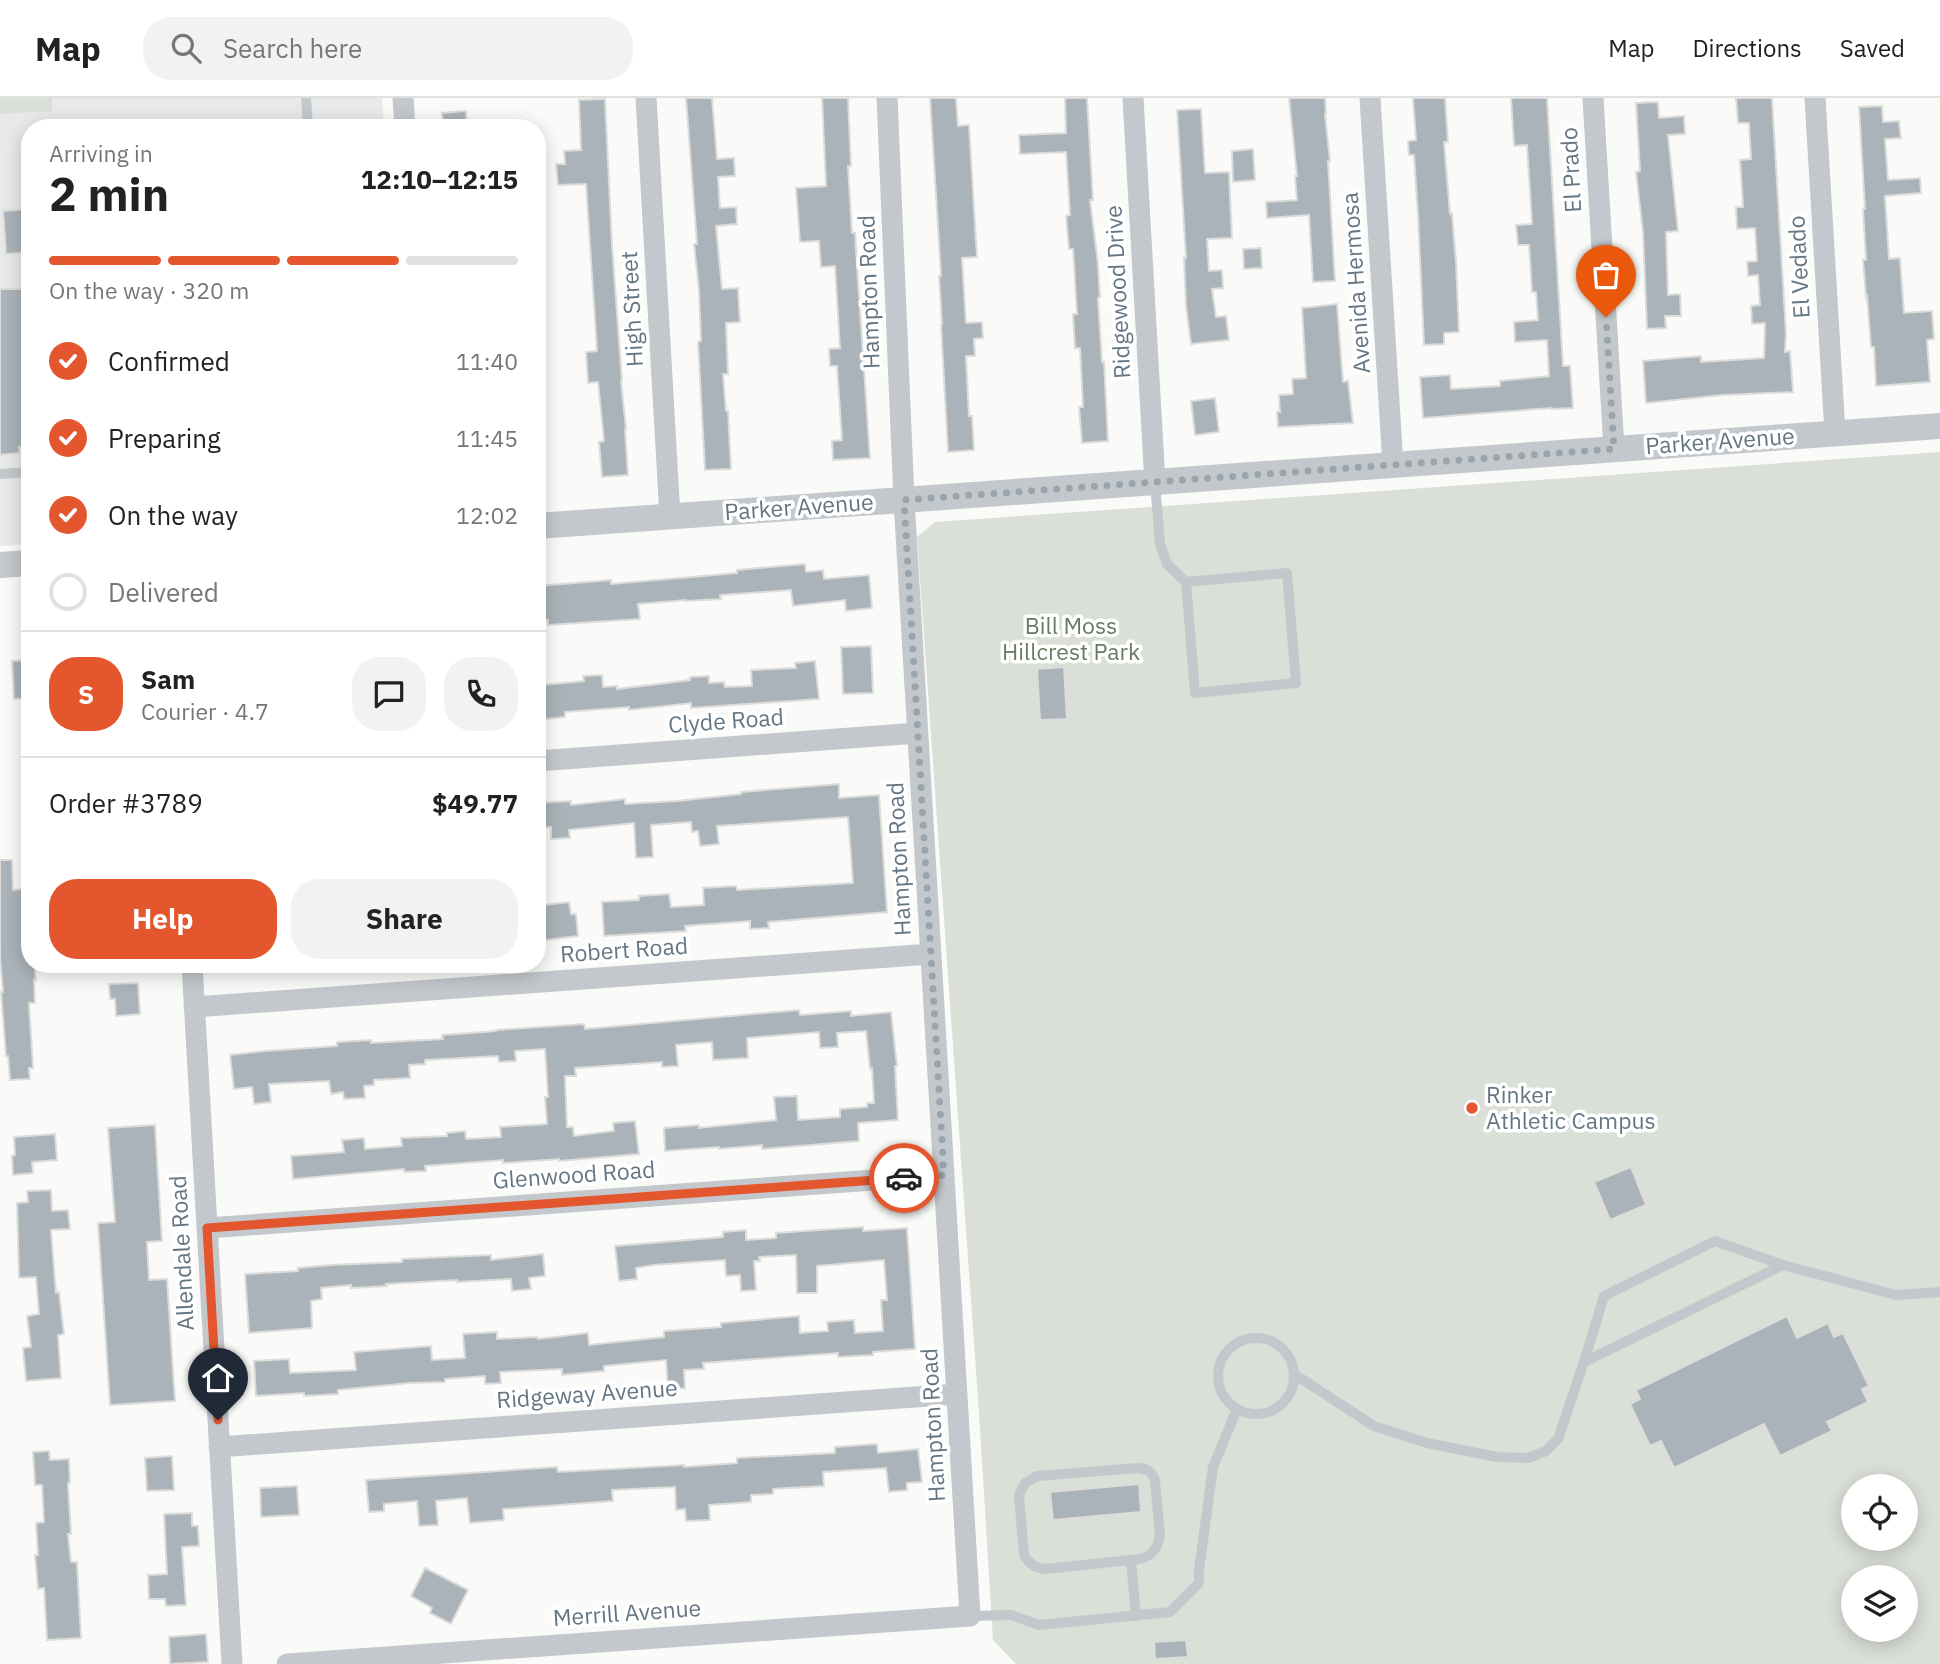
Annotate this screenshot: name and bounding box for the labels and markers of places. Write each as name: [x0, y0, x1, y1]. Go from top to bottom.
pin: [1576, 245, 1636, 317]
place label: Rinker Athletic Campus: [1486, 1079, 1656, 1135]
marker: Rinker Athletic Campus: [1464, 1100, 1480, 1116]
pin: [188, 1348, 248, 1420]

